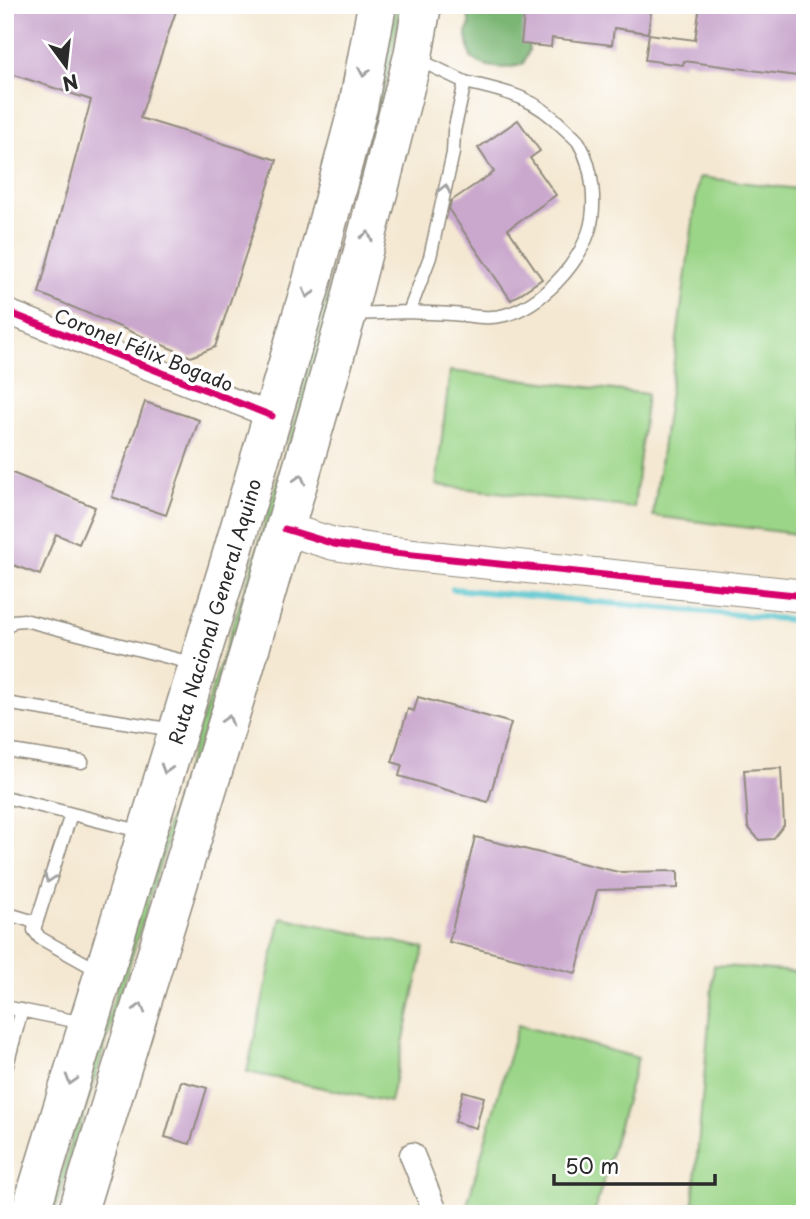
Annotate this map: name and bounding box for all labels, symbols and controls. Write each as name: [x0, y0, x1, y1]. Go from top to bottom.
north arrow: [32, 32, 102, 102]
one-way arrow: [357, 66, 372, 78]
text: N: [60, 68, 82, 99]
one-way arrow: [437, 183, 452, 195]
one-way arrow: [359, 230, 373, 242]
one-way arrow: [302, 287, 317, 299]
street label: Coronel Félix Bogado: [50, 300, 238, 398]
one-way arrow: [291, 473, 306, 485]
street label: Ruta Nacional General Aquino: [161, 475, 267, 748]
one-way arrow: [220, 715, 235, 727]
one-way arrow: [160, 763, 175, 775]
one-way arrow: [43, 872, 57, 884]
one-way arrow: [132, 1002, 146, 1015]
one-way arrow: [64, 1074, 79, 1086]
scale bar: [554, 1142, 716, 1186]
text: 50 m: [565, 1149, 619, 1181]

